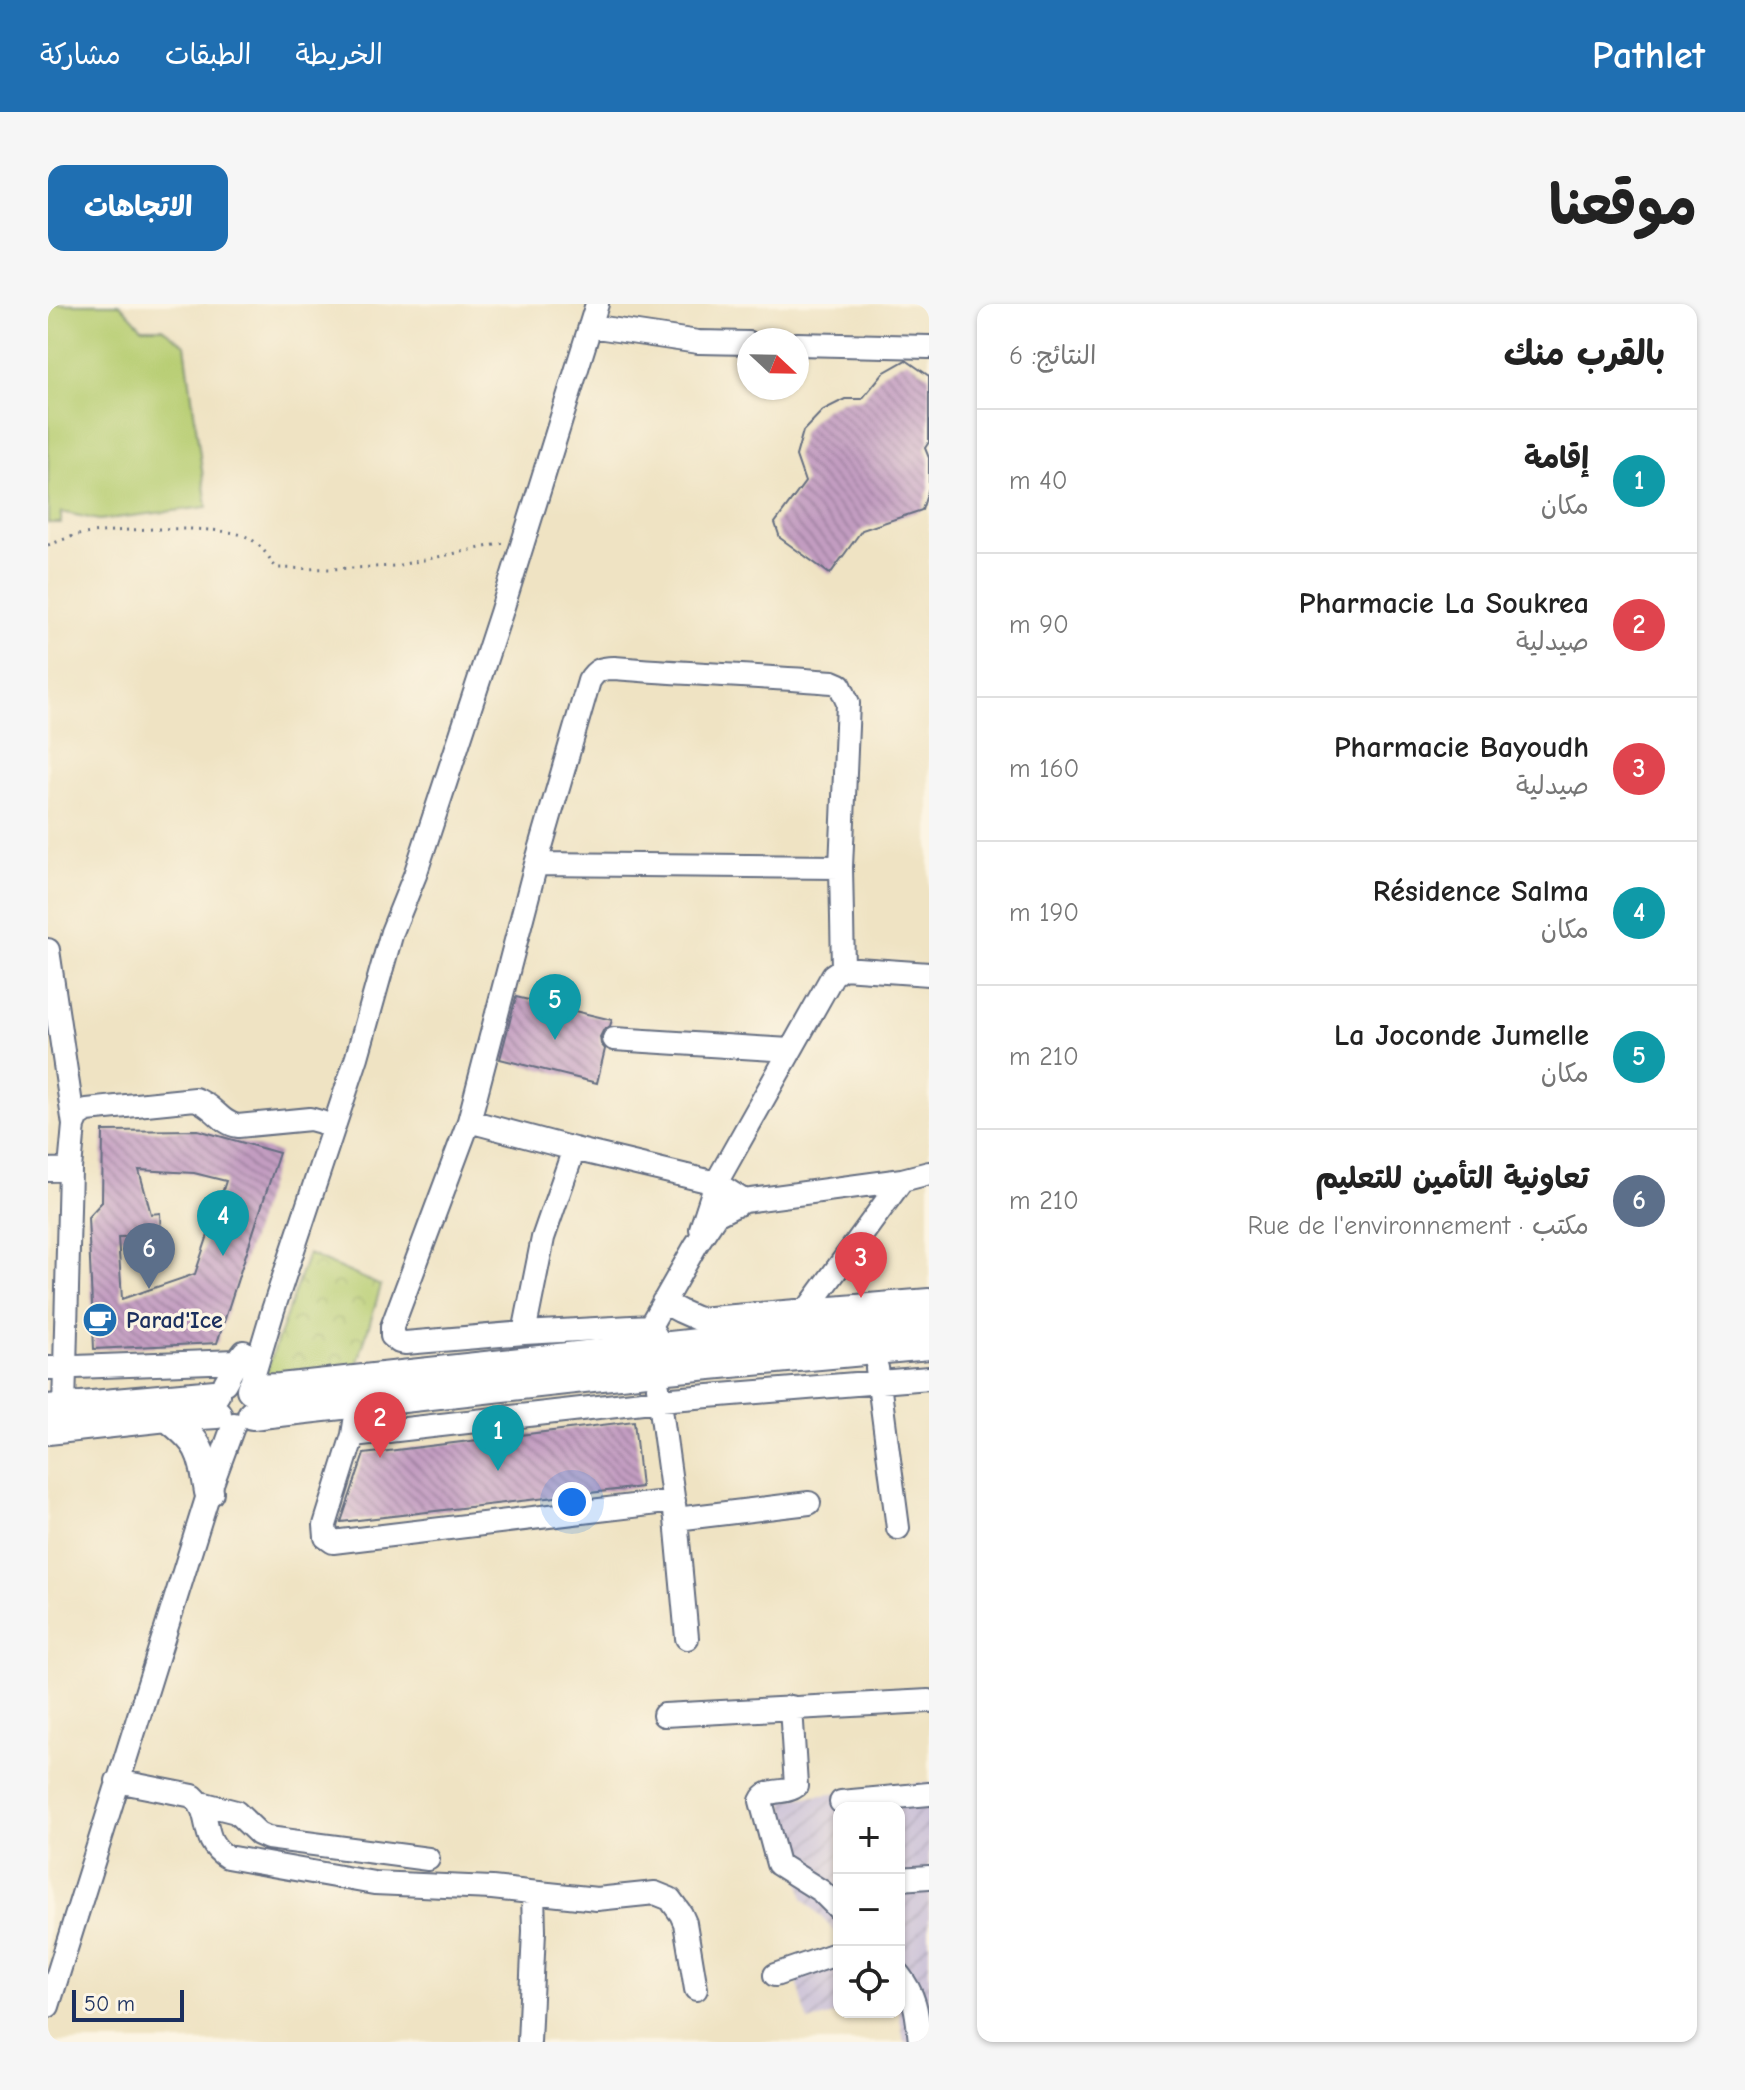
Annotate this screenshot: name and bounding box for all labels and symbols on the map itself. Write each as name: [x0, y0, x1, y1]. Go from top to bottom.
north arrow: [737, 328, 809, 400]
pin: 5: [529, 974, 581, 1040]
pin: 4: [197, 1190, 249, 1256]
pin: 6: [123, 1223, 175, 1289]
pin: 3: [835, 1232, 887, 1298]
cafe icon: Parad'Ice: [81, 1301, 119, 1339]
place label: Parad'Ice: [126, 1306, 223, 1334]
pin: 2: [354, 1392, 406, 1458]
pin: 1: [472, 1405, 524, 1471]
your location: [552, 1482, 592, 1522]
scale bar: [72, 1986, 184, 2022]

